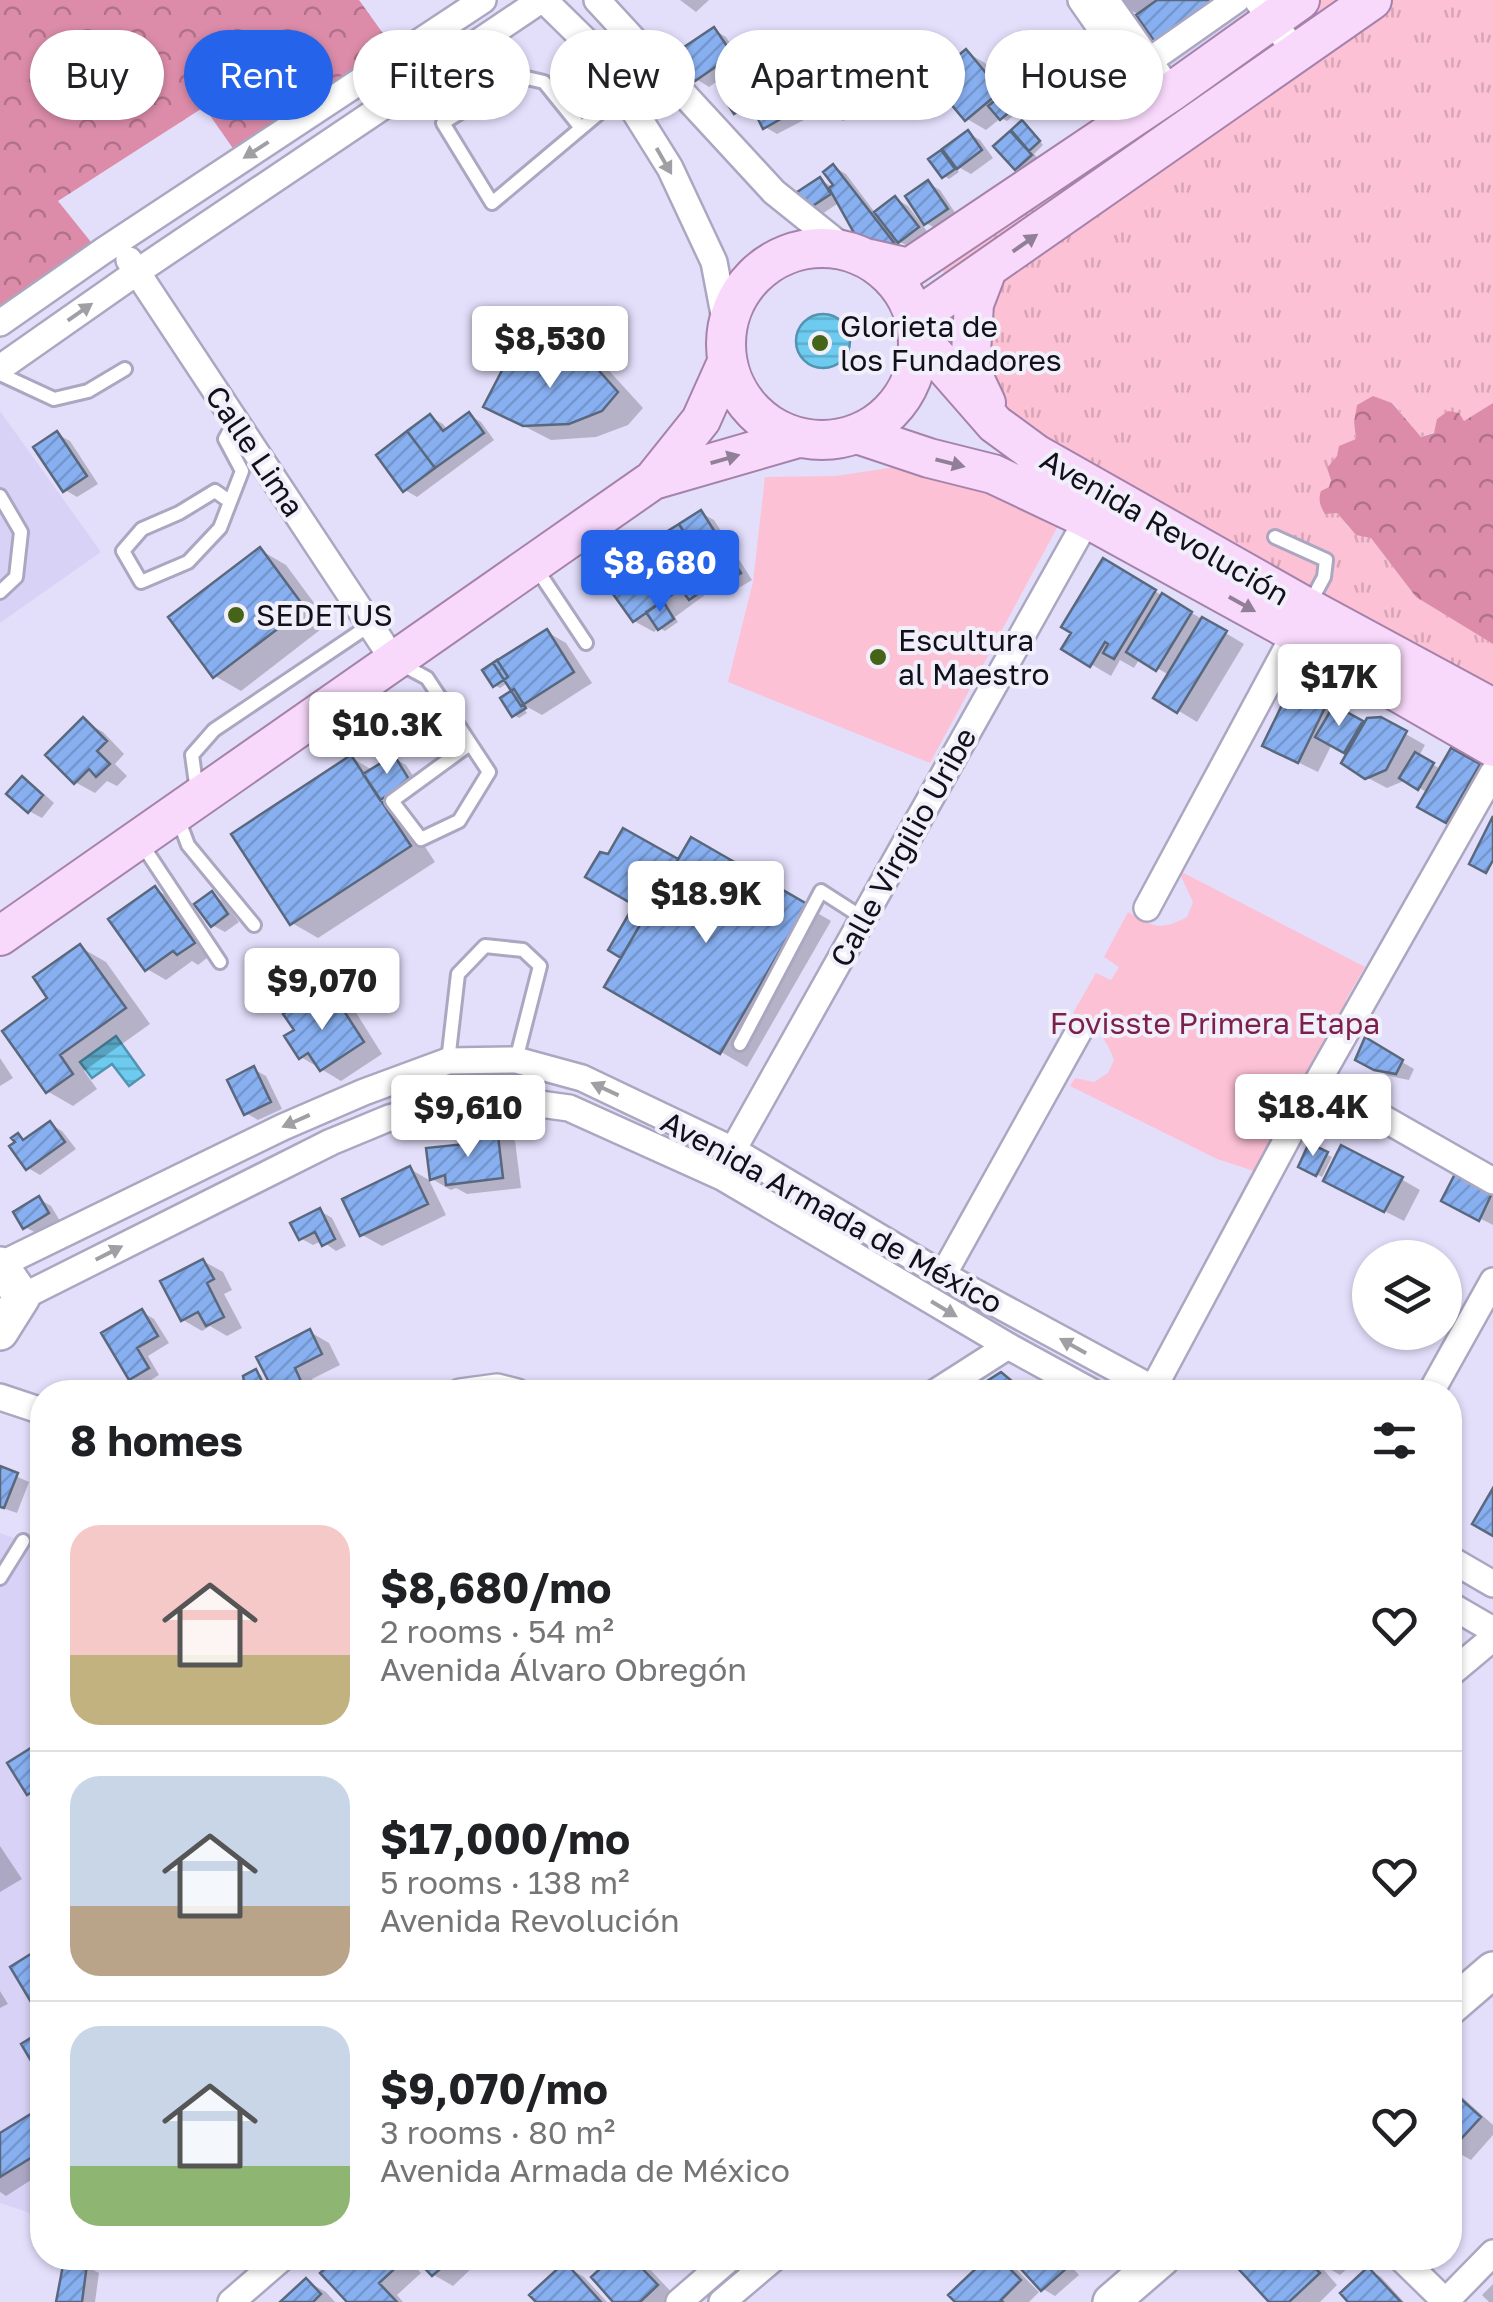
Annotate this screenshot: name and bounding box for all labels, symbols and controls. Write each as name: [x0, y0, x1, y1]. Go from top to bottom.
chip: Buy: [30, 30, 164, 120]
chip: Rent: [184, 30, 333, 120]
chip: Filters: [353, 30, 530, 120]
chip: New: [550, 30, 695, 120]
chip: Apartment: [715, 30, 965, 120]
chip: House: [985, 30, 1163, 120]
one-way arrow: [242, 140, 269, 159]
one-way arrow: [655, 147, 673, 175]
one-way arrow: [1012, 234, 1039, 253]
one-way arrow: [67, 303, 93, 322]
pin: $8,530: [469, 306, 631, 391]
place label: Glorieta de los Fundadores: [840, 308, 1062, 378]
text: $8,530: [494, 319, 606, 357]
marker: Glorieta de los Fundadores: [809, 332, 831, 354]
street label: Calle Lima: [198, 379, 312, 523]
street label: Avenida Revolución: [1034, 441, 1296, 613]
one-way arrow: [711, 451, 741, 466]
one-way arrow: [935, 456, 966, 471]
pin: $8,680: [579, 530, 741, 615]
text: $8,680: [603, 543, 717, 581]
one-way arrow: [1228, 594, 1256, 612]
place label: SEDETUS: [256, 597, 393, 633]
marker: SEDETUS: [225, 604, 247, 626]
place label: Escultura al Maestro: [898, 622, 1050, 692]
pin: $17K: [1280, 644, 1398, 729]
marker: Escultura al Maestro: [867, 646, 889, 668]
text: $17K: [1300, 657, 1378, 695]
pin: $10.3K: [306, 692, 468, 777]
text: $10.3K: [331, 705, 443, 743]
street label: Calle Virgilio Uribe: [822, 721, 984, 973]
pin: $18.9K: [625, 861, 787, 946]
text: $18.9K: [650, 874, 762, 912]
pin: $9,070: [241, 948, 403, 1033]
text: $9,070: [266, 961, 378, 999]
park label: Fovisste Primera Etapa: [1050, 1005, 1380, 1041]
pin: $18.4K: [1232, 1074, 1394, 1159]
pin: $9,610: [387, 1075, 549, 1160]
one-way arrow: [590, 1080, 619, 1097]
text: $18.4K: [1257, 1087, 1369, 1125]
text: $9,610: [413, 1088, 523, 1126]
street label: Avenida Armada de México: [655, 1103, 1009, 1321]
one-way arrow: [281, 1113, 310, 1130]
map controls: [1352, 1240, 1462, 1350]
button: layers: [1352, 1240, 1462, 1350]
one-way arrow: [95, 1245, 124, 1262]
one-way arrow: [930, 1300, 958, 1317]
one-way arrow: [1059, 1337, 1088, 1354]
icon: filters: [1367, 1413, 1422, 1468]
text: 8 homes: [70, 1415, 243, 1465]
text: $8,680/mo: [380, 1562, 611, 1612]
icon: home: [150, 1565, 270, 1685]
icon: heart: [1367, 1598, 1422, 1653]
text: 2 rooms · 54 m²: [380, 1612, 614, 1650]
text: Avenida Álvaro Obregón: [380, 1650, 747, 1688]
text: $17,000/mo: [380, 1813, 630, 1863]
icon: home: [150, 1816, 270, 1936]
icon: heart: [1367, 1849, 1422, 1904]
text: 5 rooms · 138 m²: [380, 1863, 630, 1901]
text: Avenida Revolución: [380, 1901, 680, 1939]
text: $9,070/mo: [380, 2063, 608, 2113]
icon: home: [150, 2066, 270, 2186]
icon: heart: [1367, 2099, 1422, 2154]
text: 3 rooms · 80 m²: [380, 2113, 615, 2151]
text: Avenida Armada de México: [380, 2151, 790, 2189]

